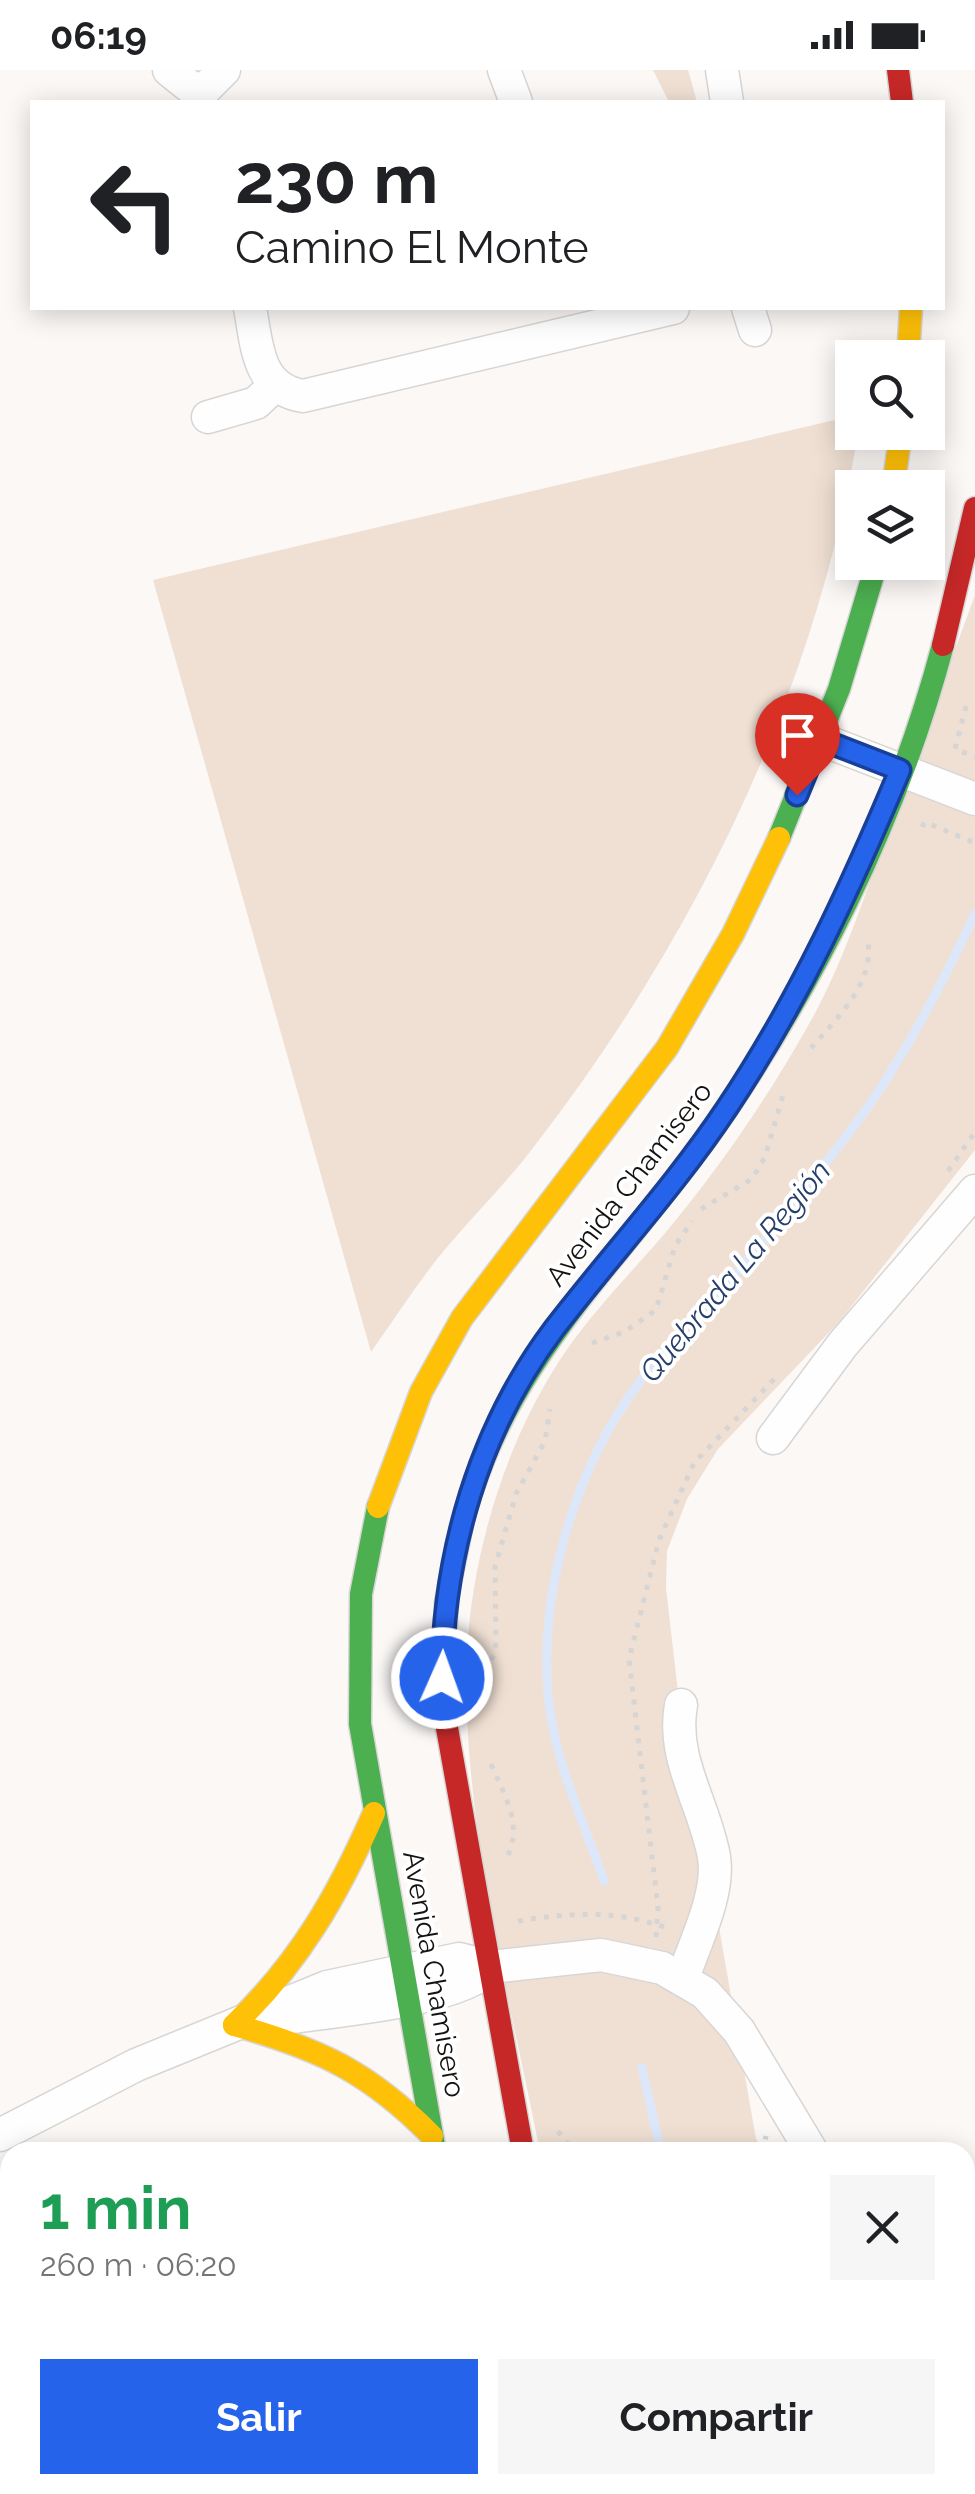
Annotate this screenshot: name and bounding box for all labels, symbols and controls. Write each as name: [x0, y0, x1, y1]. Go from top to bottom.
text: 06:19: [50, 13, 147, 58]
text: 230 m: [235, 137, 439, 219]
icon: left: [70, 140, 200, 270]
text: Camino El Monte: [235, 221, 589, 274]
map controls: [835, 340, 945, 580]
button: search: [835, 340, 945, 450]
button: layers: [835, 470, 945, 580]
pin: [755, 693, 840, 796]
icon: arrive: [770, 708, 825, 763]
street label: Avenida Chamisero: [539, 1075, 719, 1293]
water label: Quebrada La Región: [632, 1153, 838, 1389]
position arrow: [390, 1626, 494, 1730]
street label: Avenida Chamisero: [396, 1848, 472, 2100]
text: 1 min: [40, 2173, 191, 2243]
button: close: [830, 2175, 935, 2280]
text: 260 m · 06:20: [40, 2246, 237, 2283]
button: Salir: [40, 2359, 478, 2474]
button: Compartir: [498, 2359, 935, 2474]

